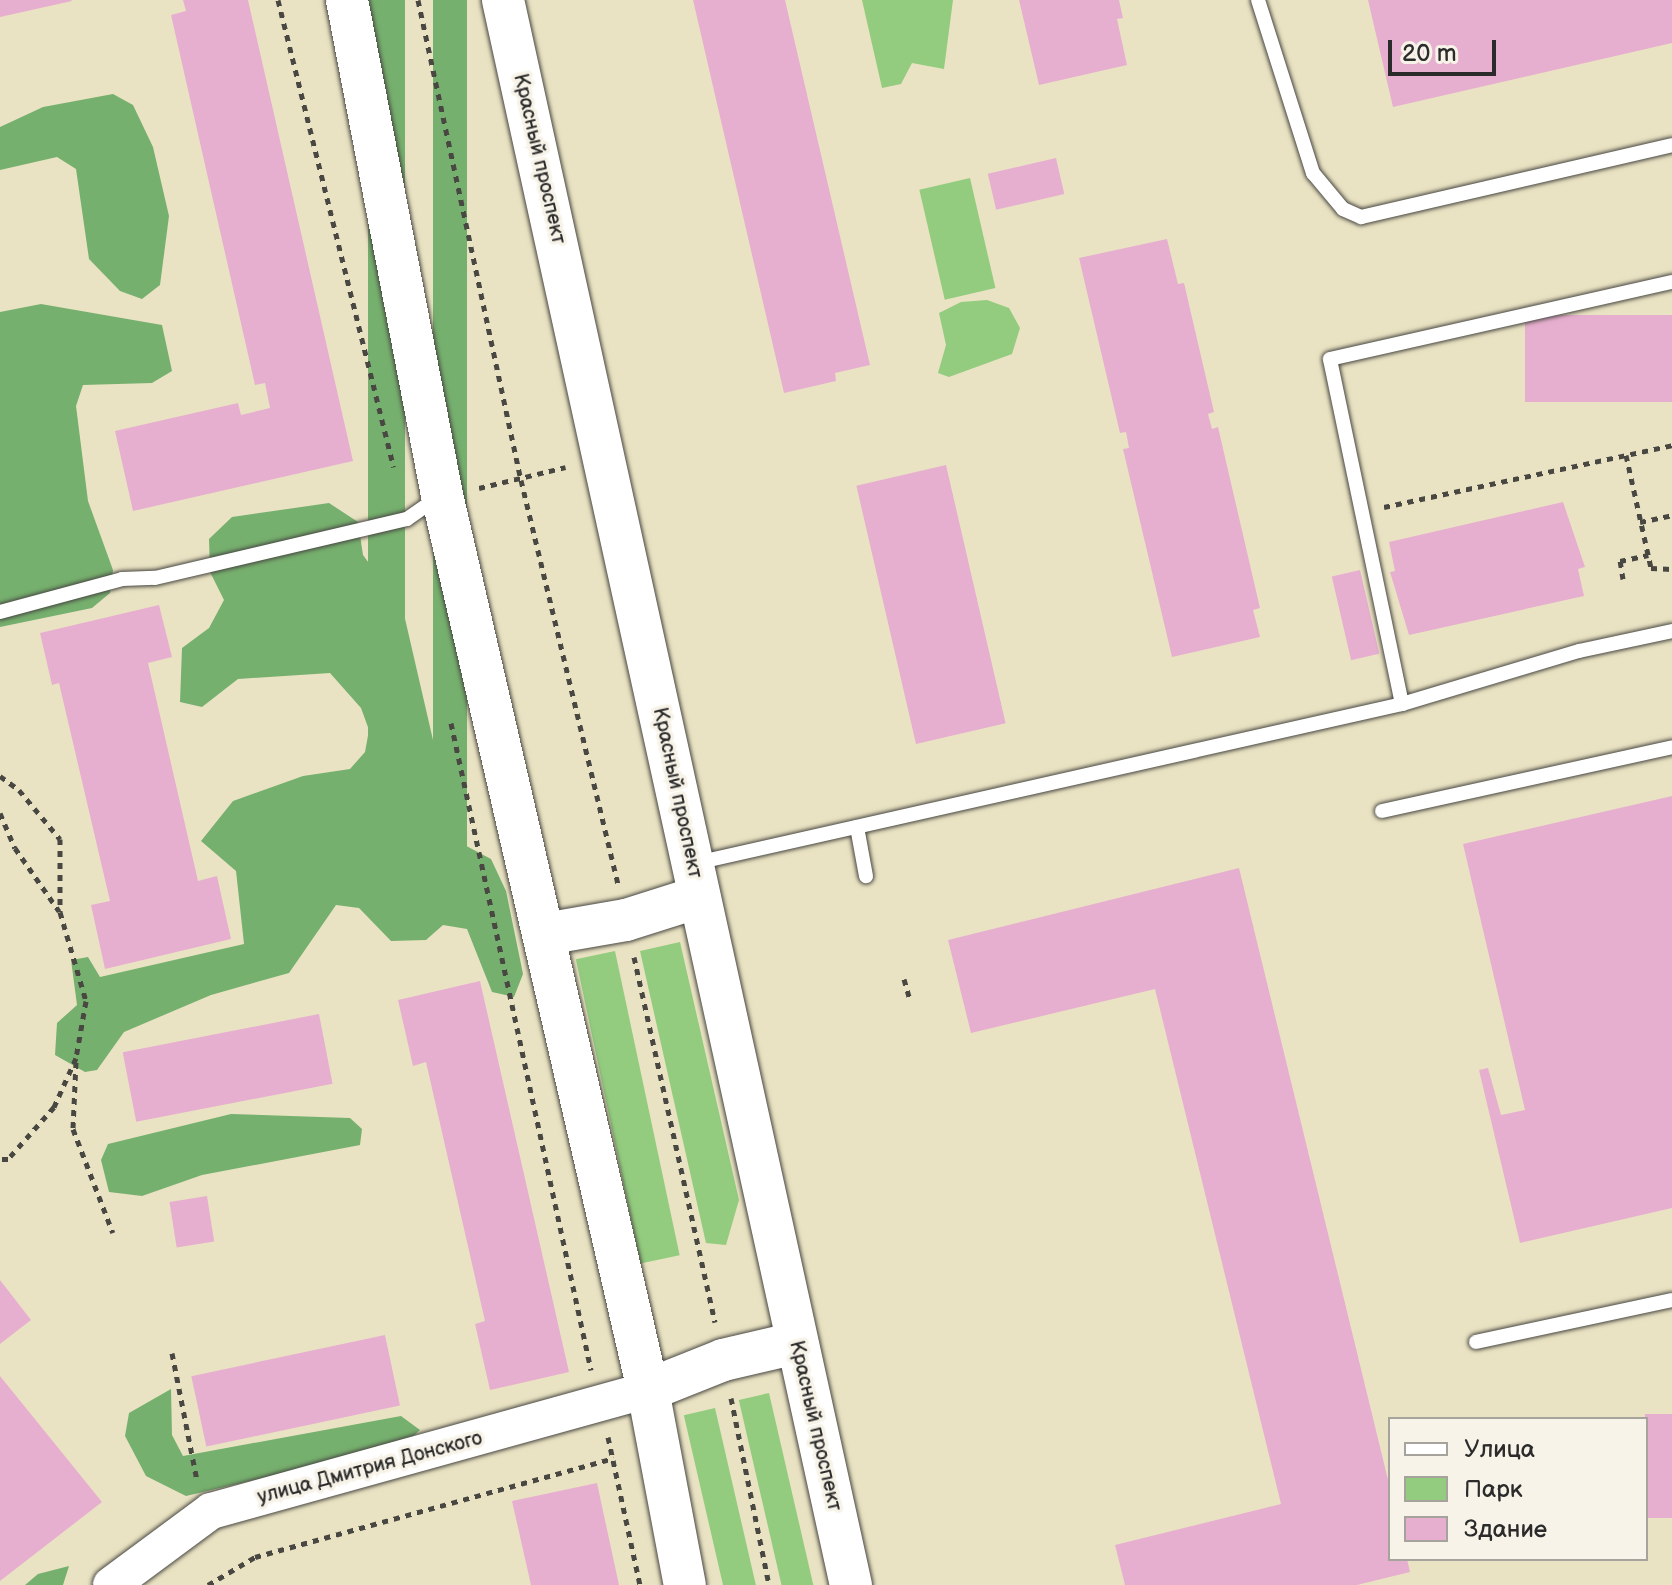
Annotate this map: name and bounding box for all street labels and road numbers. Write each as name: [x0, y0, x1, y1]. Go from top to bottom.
street label: Красный проспект: [508, 71, 570, 247]
street label: Красный проспект: [647, 705, 707, 881]
street label: Красный проспект: [784, 1338, 846, 1514]
street label: улица Дмитрия Донского: [255, 1426, 485, 1510]

